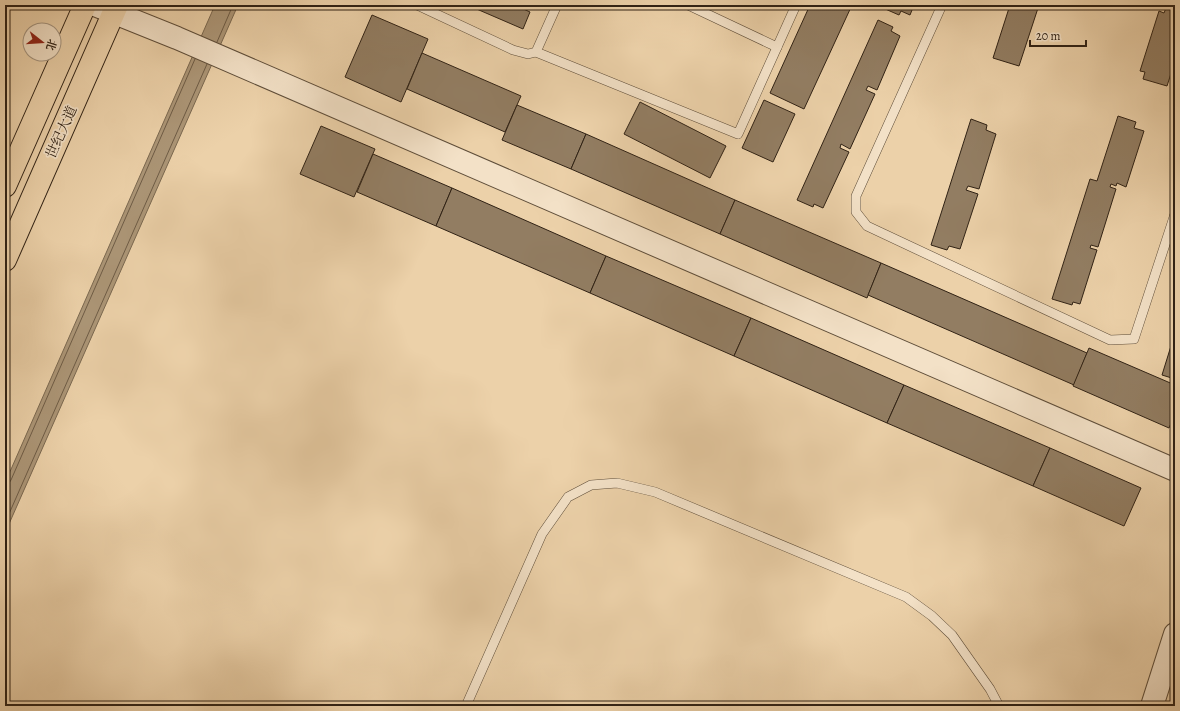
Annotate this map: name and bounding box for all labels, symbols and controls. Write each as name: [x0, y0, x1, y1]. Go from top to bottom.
north arrow: [22, 22, 62, 62]
scale bar: [1030, 22, 1086, 48]
text: 20 m: [1036, 28, 1060, 44]
text: 北: [42, 37, 60, 52]
street label: 世纪大道: [41, 103, 82, 162]

